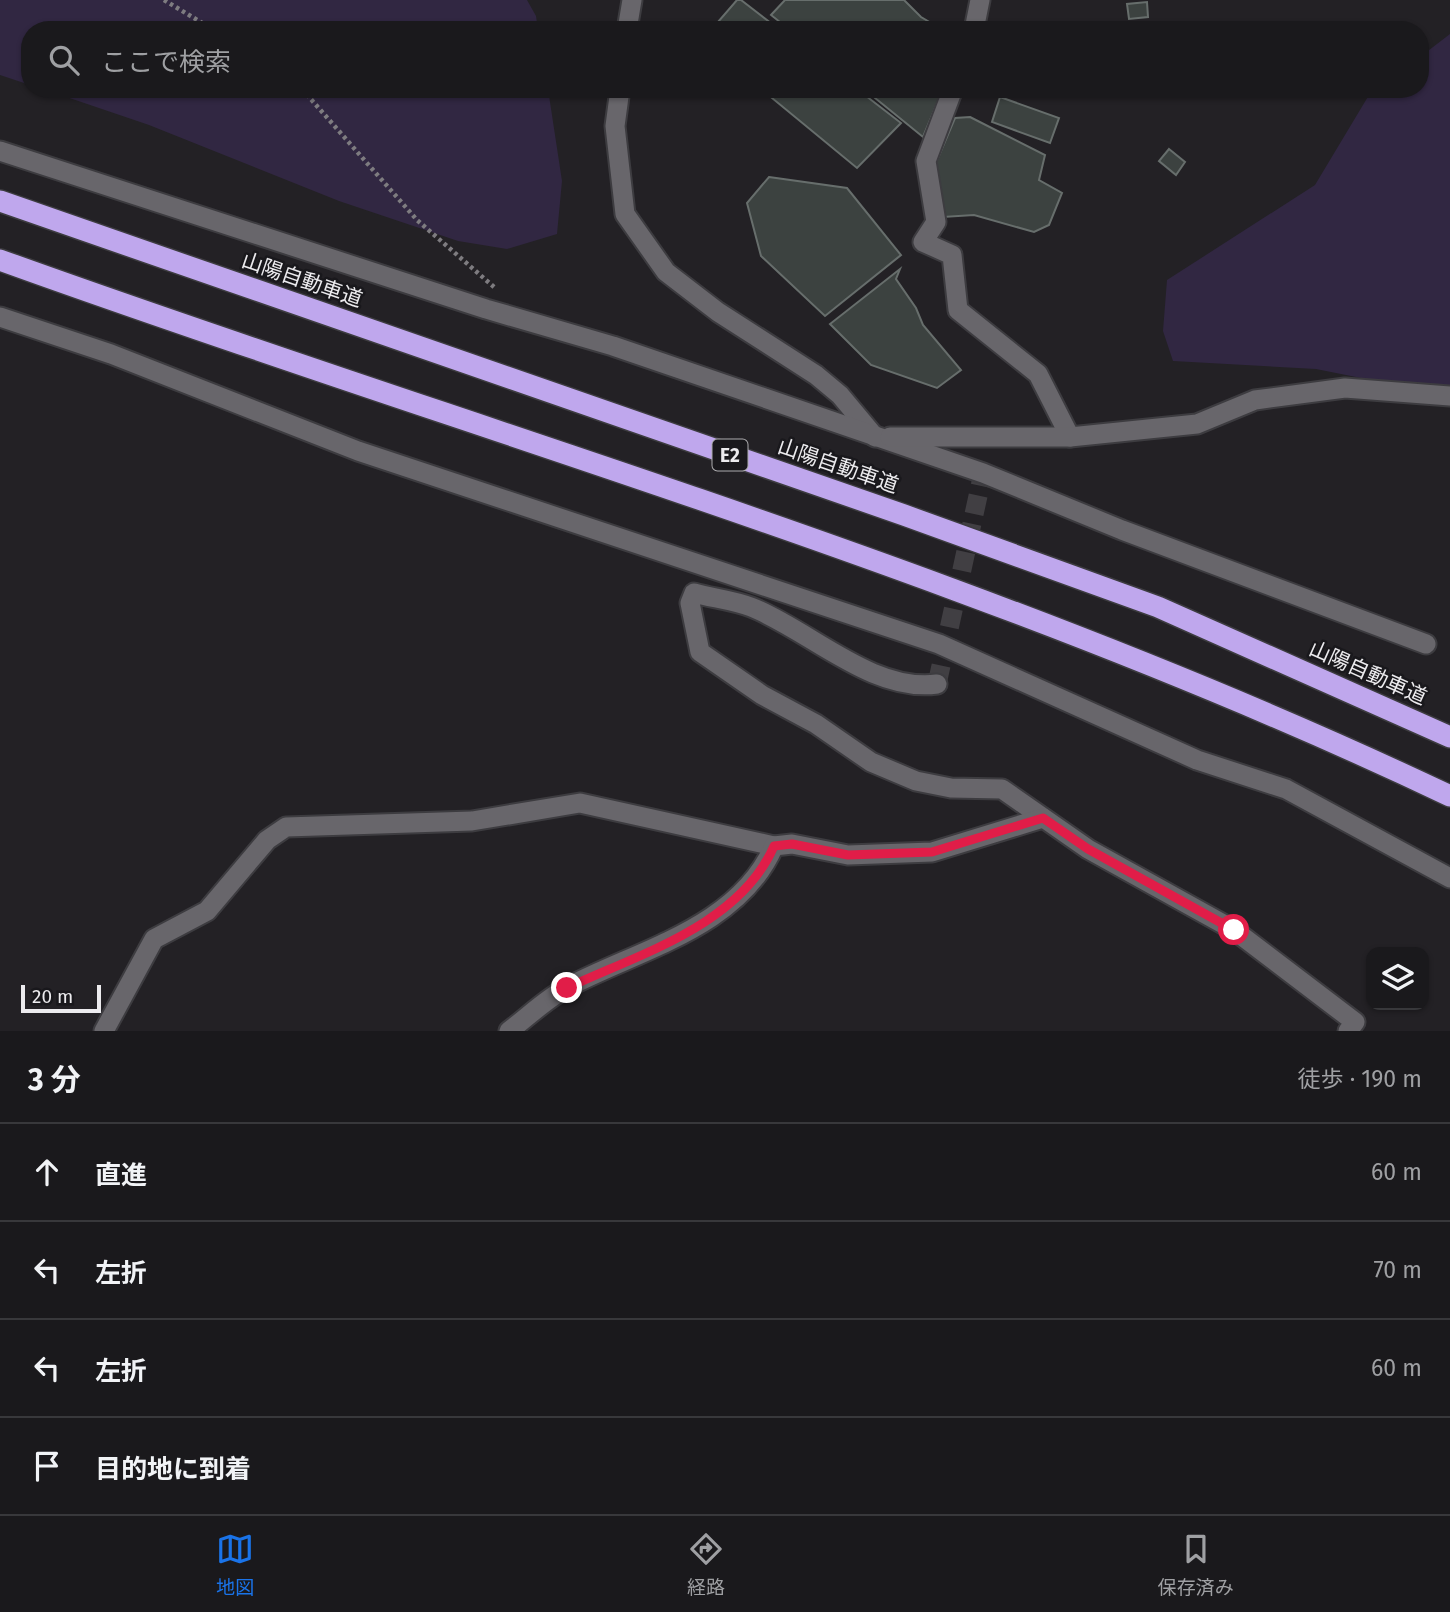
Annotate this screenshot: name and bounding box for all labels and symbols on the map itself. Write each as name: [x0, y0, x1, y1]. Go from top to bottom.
street label: 山陽自動車道: [238, 247, 366, 313]
street label: 山陽自動車道: [774, 433, 902, 499]
road number: E2: [712, 440, 748, 470]
street label: 山陽自動車道: [1305, 635, 1431, 711]
route start: [1218, 914, 1249, 945]
route end: [551, 972, 582, 1003]
scale bar: [21, 982, 102, 1014]

